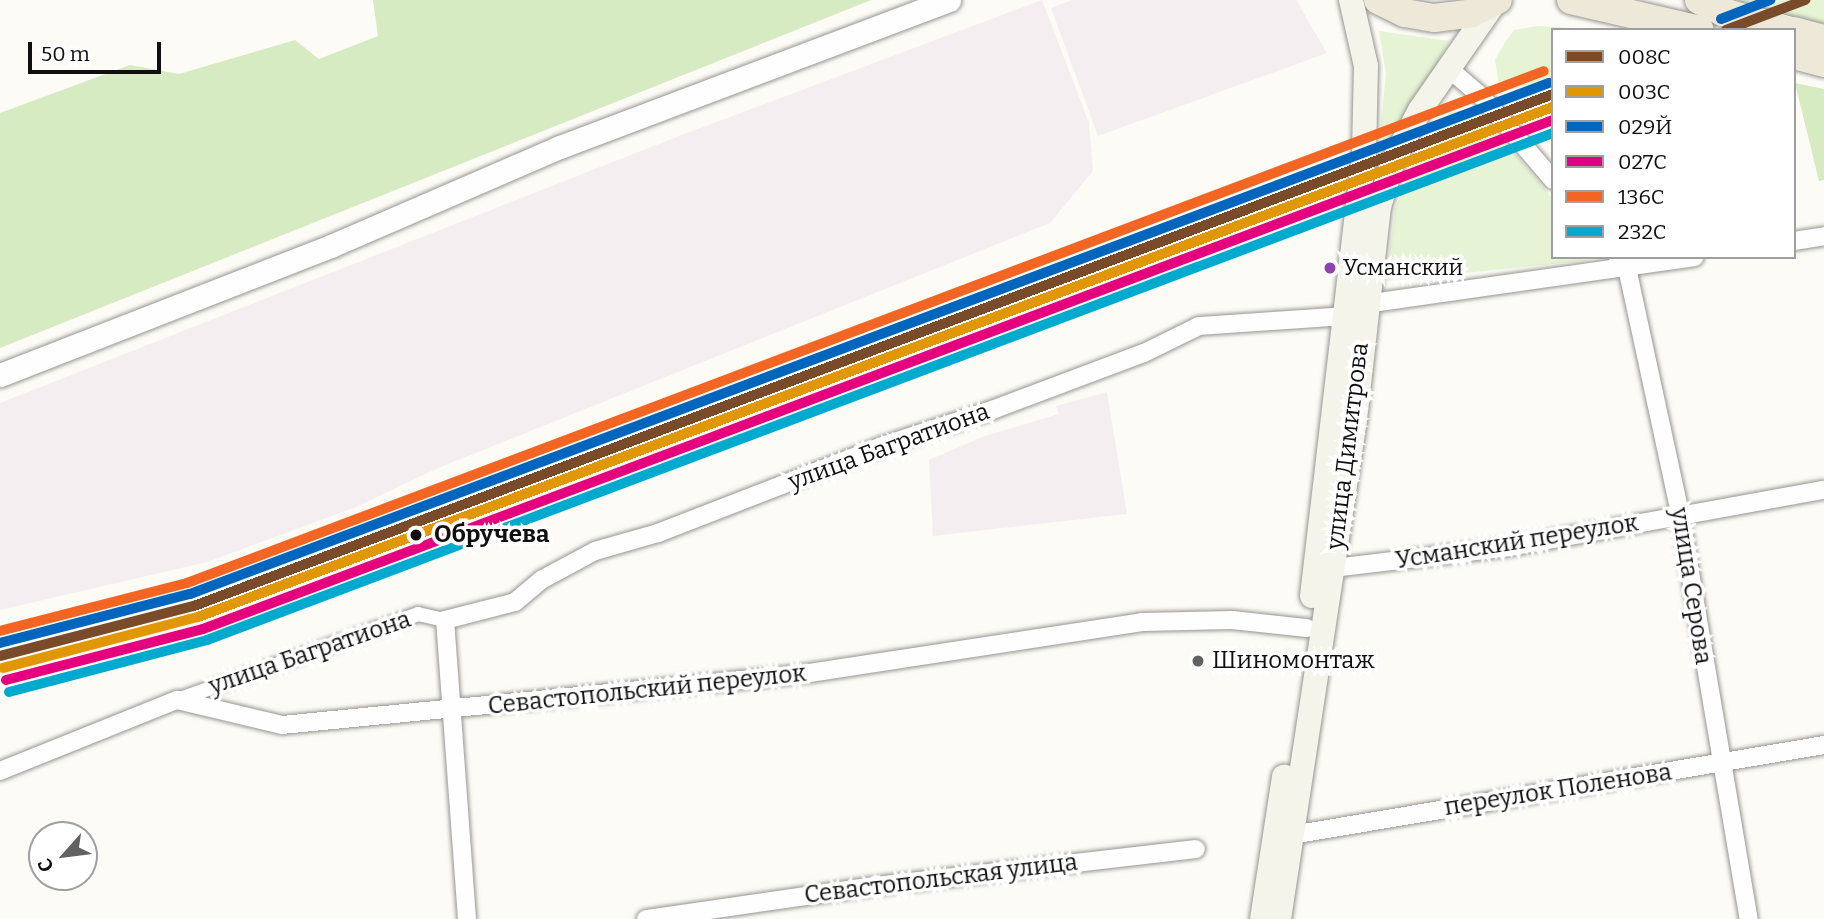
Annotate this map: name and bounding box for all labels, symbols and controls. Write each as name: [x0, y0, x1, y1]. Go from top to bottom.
scale bar: [32, 28, 164, 72]
legend: [1551, 28, 1796, 259]
text: 50 m: [41, 41, 90, 67]
text: 008С: [1618, 44, 1671, 70]
text: 003С: [1618, 79, 1670, 105]
text: 029Й: [1618, 114, 1672, 140]
text: 027С: [1618, 149, 1667, 175]
text: 136С: [1618, 184, 1664, 210]
text: 232C: [1618, 219, 1666, 245]
place label: Усманский: [1343, 255, 1463, 281]
marker: Усманский: [1323, 261, 1337, 275]
street label: улица Димитрова: [1321, 341, 1375, 551]
street label: улица Багратиона: [785, 397, 993, 497]
street label: улица Серова: [1664, 506, 1718, 666]
street label: Усманский переулок: [1394, 509, 1640, 575]
place label: Обручева: [434, 521, 549, 549]
marker: Обручева: [405, 524, 427, 546]
street label: улица Багратиона: [205, 605, 415, 701]
place label: Шиномонтаж: [1212, 647, 1375, 675]
marker: Шиномонтаж: [1190, 653, 1206, 669]
street label: Севастопольский переулок: [486, 659, 808, 721]
street label: переулок Поленова: [1442, 758, 1674, 822]
north arrow: [28, 821, 98, 891]
street label: Севастопольская улица: [803, 848, 1079, 910]
text: С: [33, 854, 59, 876]

